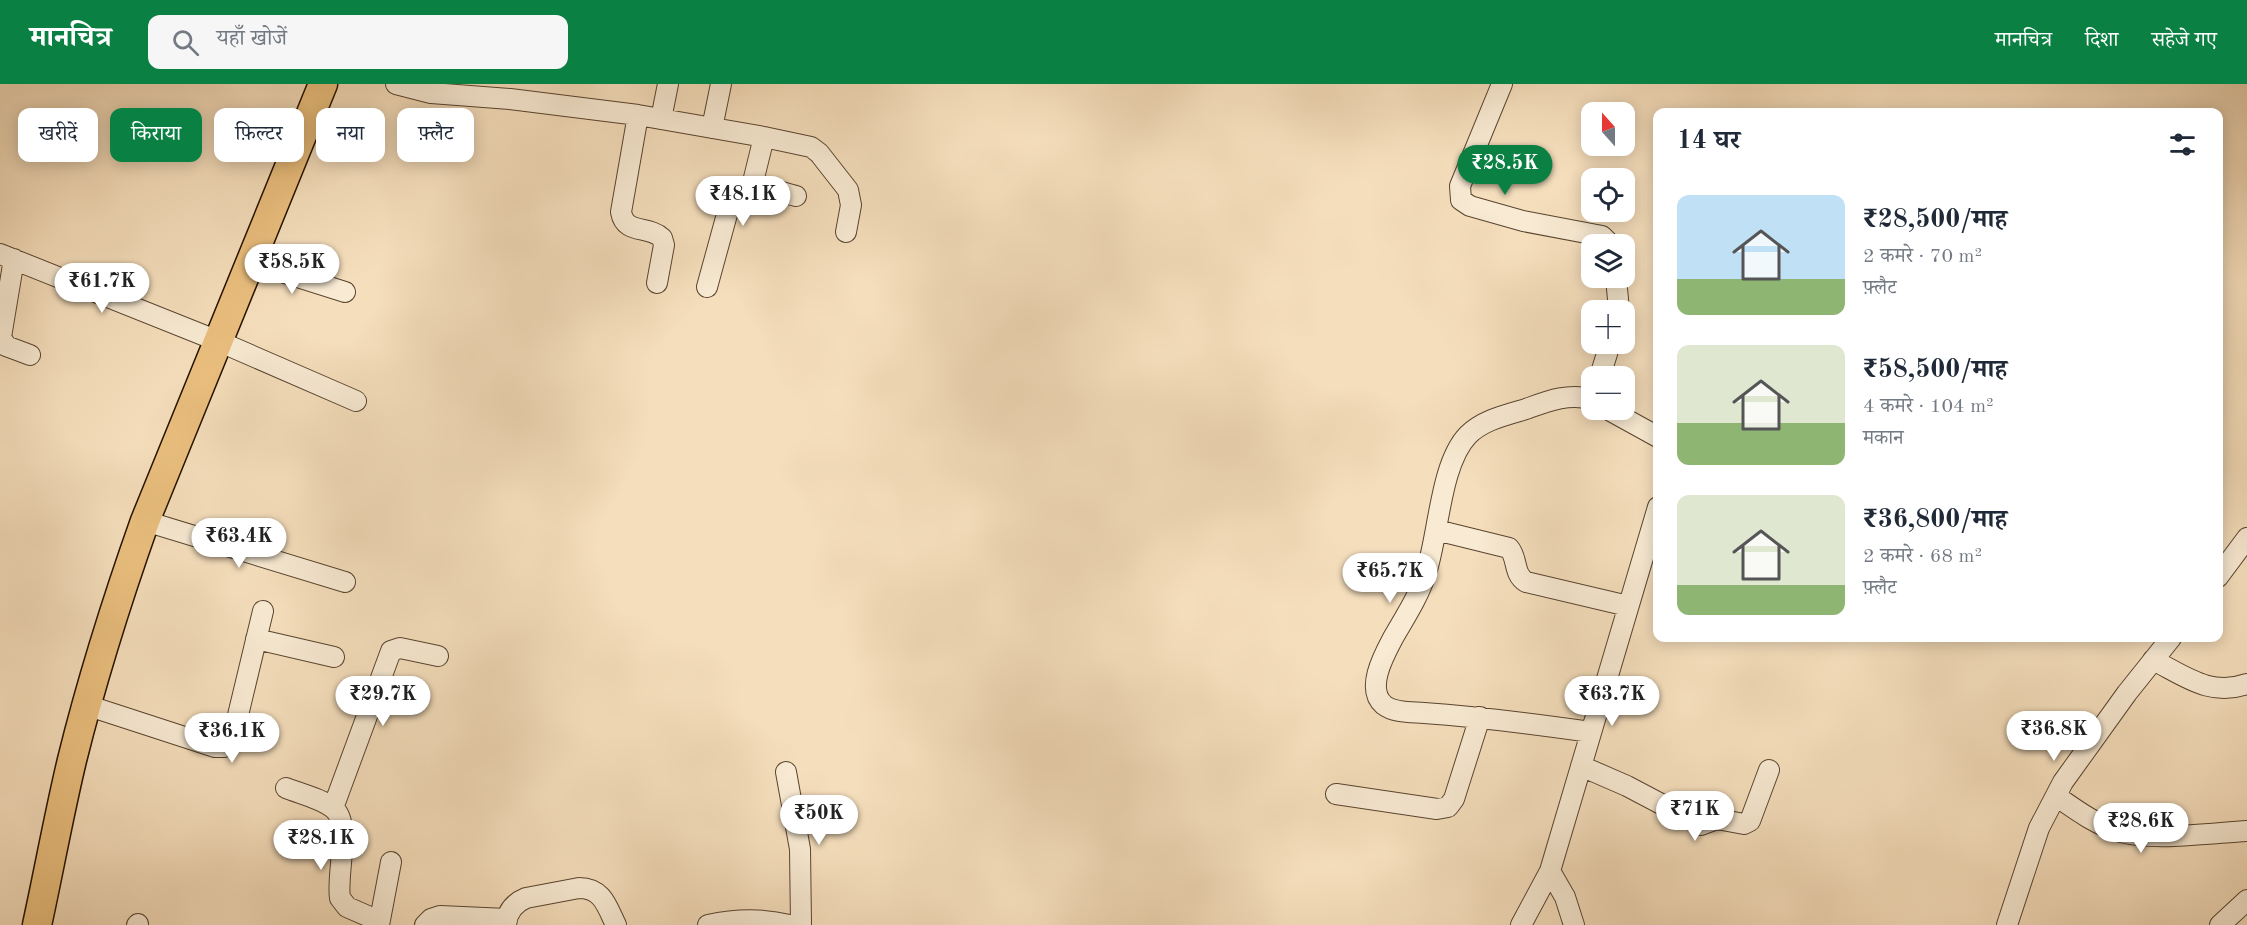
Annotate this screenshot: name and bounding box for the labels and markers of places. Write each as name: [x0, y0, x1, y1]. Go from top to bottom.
pin: ₹28.5K: [1456, 145, 1554, 196]
pin: ₹48.1K: [694, 176, 792, 227]
pin: ₹58.5K: [243, 244, 341, 295]
pin: ₹61.7K: [53, 263, 151, 314]
pin: ₹63.4K: [190, 518, 288, 569]
pin: ₹65.7K: [1341, 553, 1439, 604]
pin: ₹29.7K: [334, 676, 432, 727]
pin: ₹63.7K: [1563, 676, 1661, 727]
pin: ₹36.8K: [2005, 711, 2103, 762]
pin: ₹36.1K: [183, 713, 281, 764]
pin: ₹71K: [1659, 791, 1731, 842]
pin: ₹50K: [783, 795, 855, 846]
pin: ₹28.6K: [2092, 803, 2190, 854]
pin: ₹28.1K: [272, 820, 370, 871]

